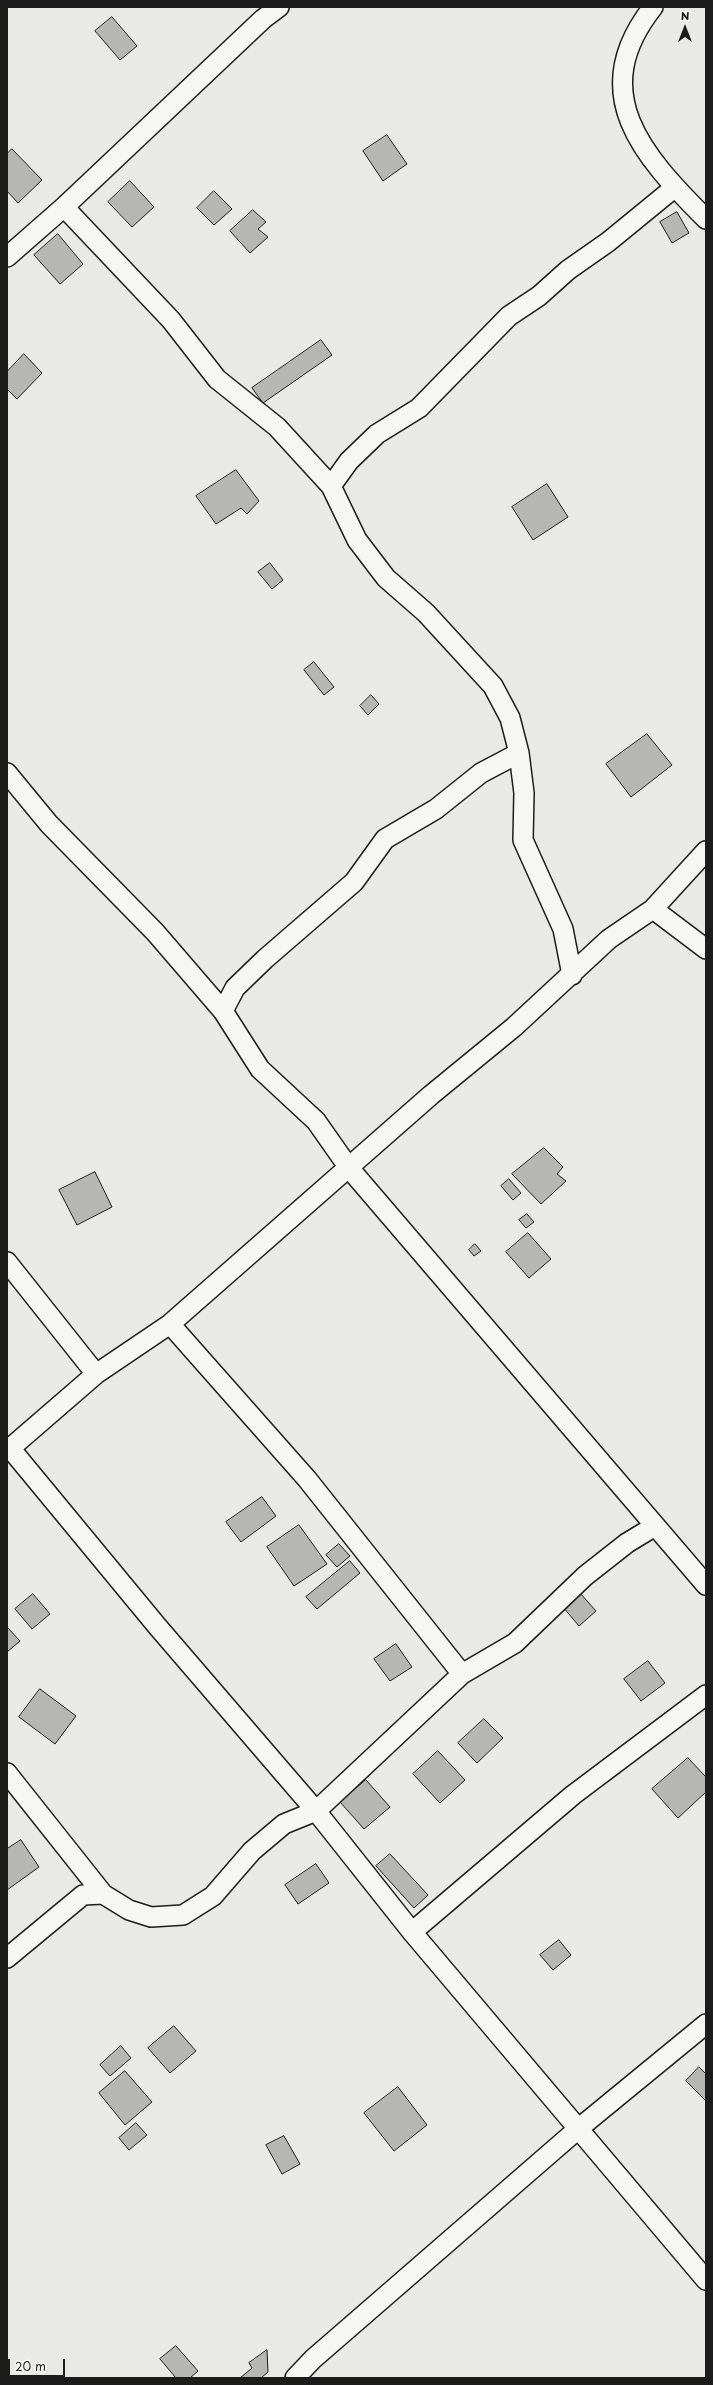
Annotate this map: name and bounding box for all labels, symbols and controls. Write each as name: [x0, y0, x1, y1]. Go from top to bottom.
text: N: [681, 7, 689, 24]
north arrow: [665, 8, 705, 48]
scale bar: [10, 2351, 67, 2377]
text: 20 m: [15, 2357, 46, 2375]

